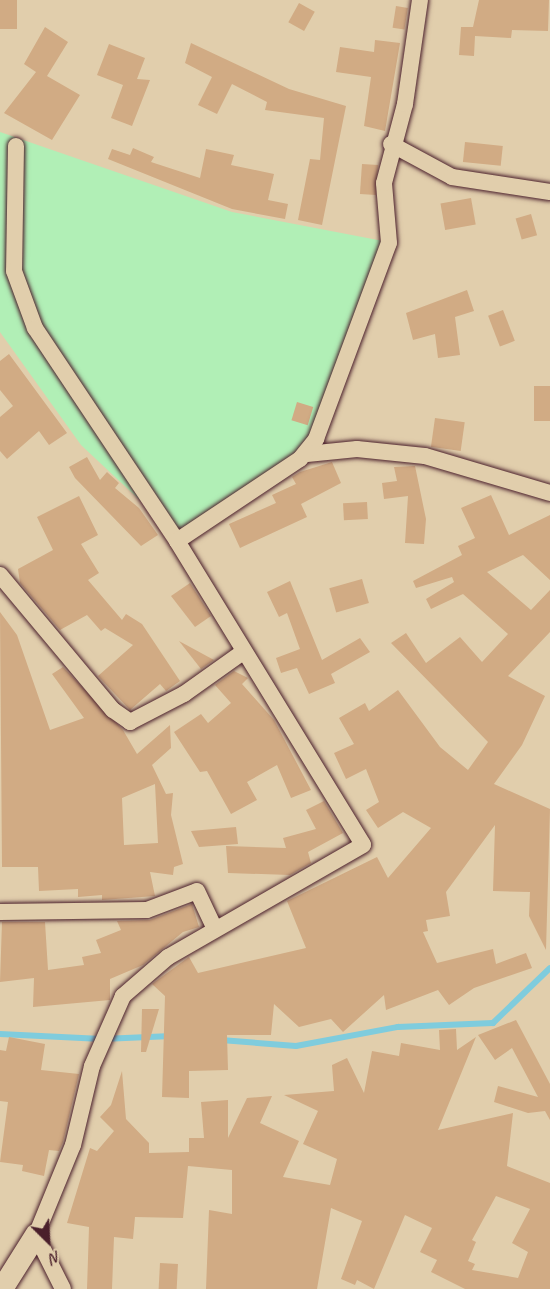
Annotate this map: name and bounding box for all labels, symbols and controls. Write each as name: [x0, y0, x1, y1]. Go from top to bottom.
north arrow: [18, 1211, 78, 1271]
text: N: [47, 1246, 64, 1269]

